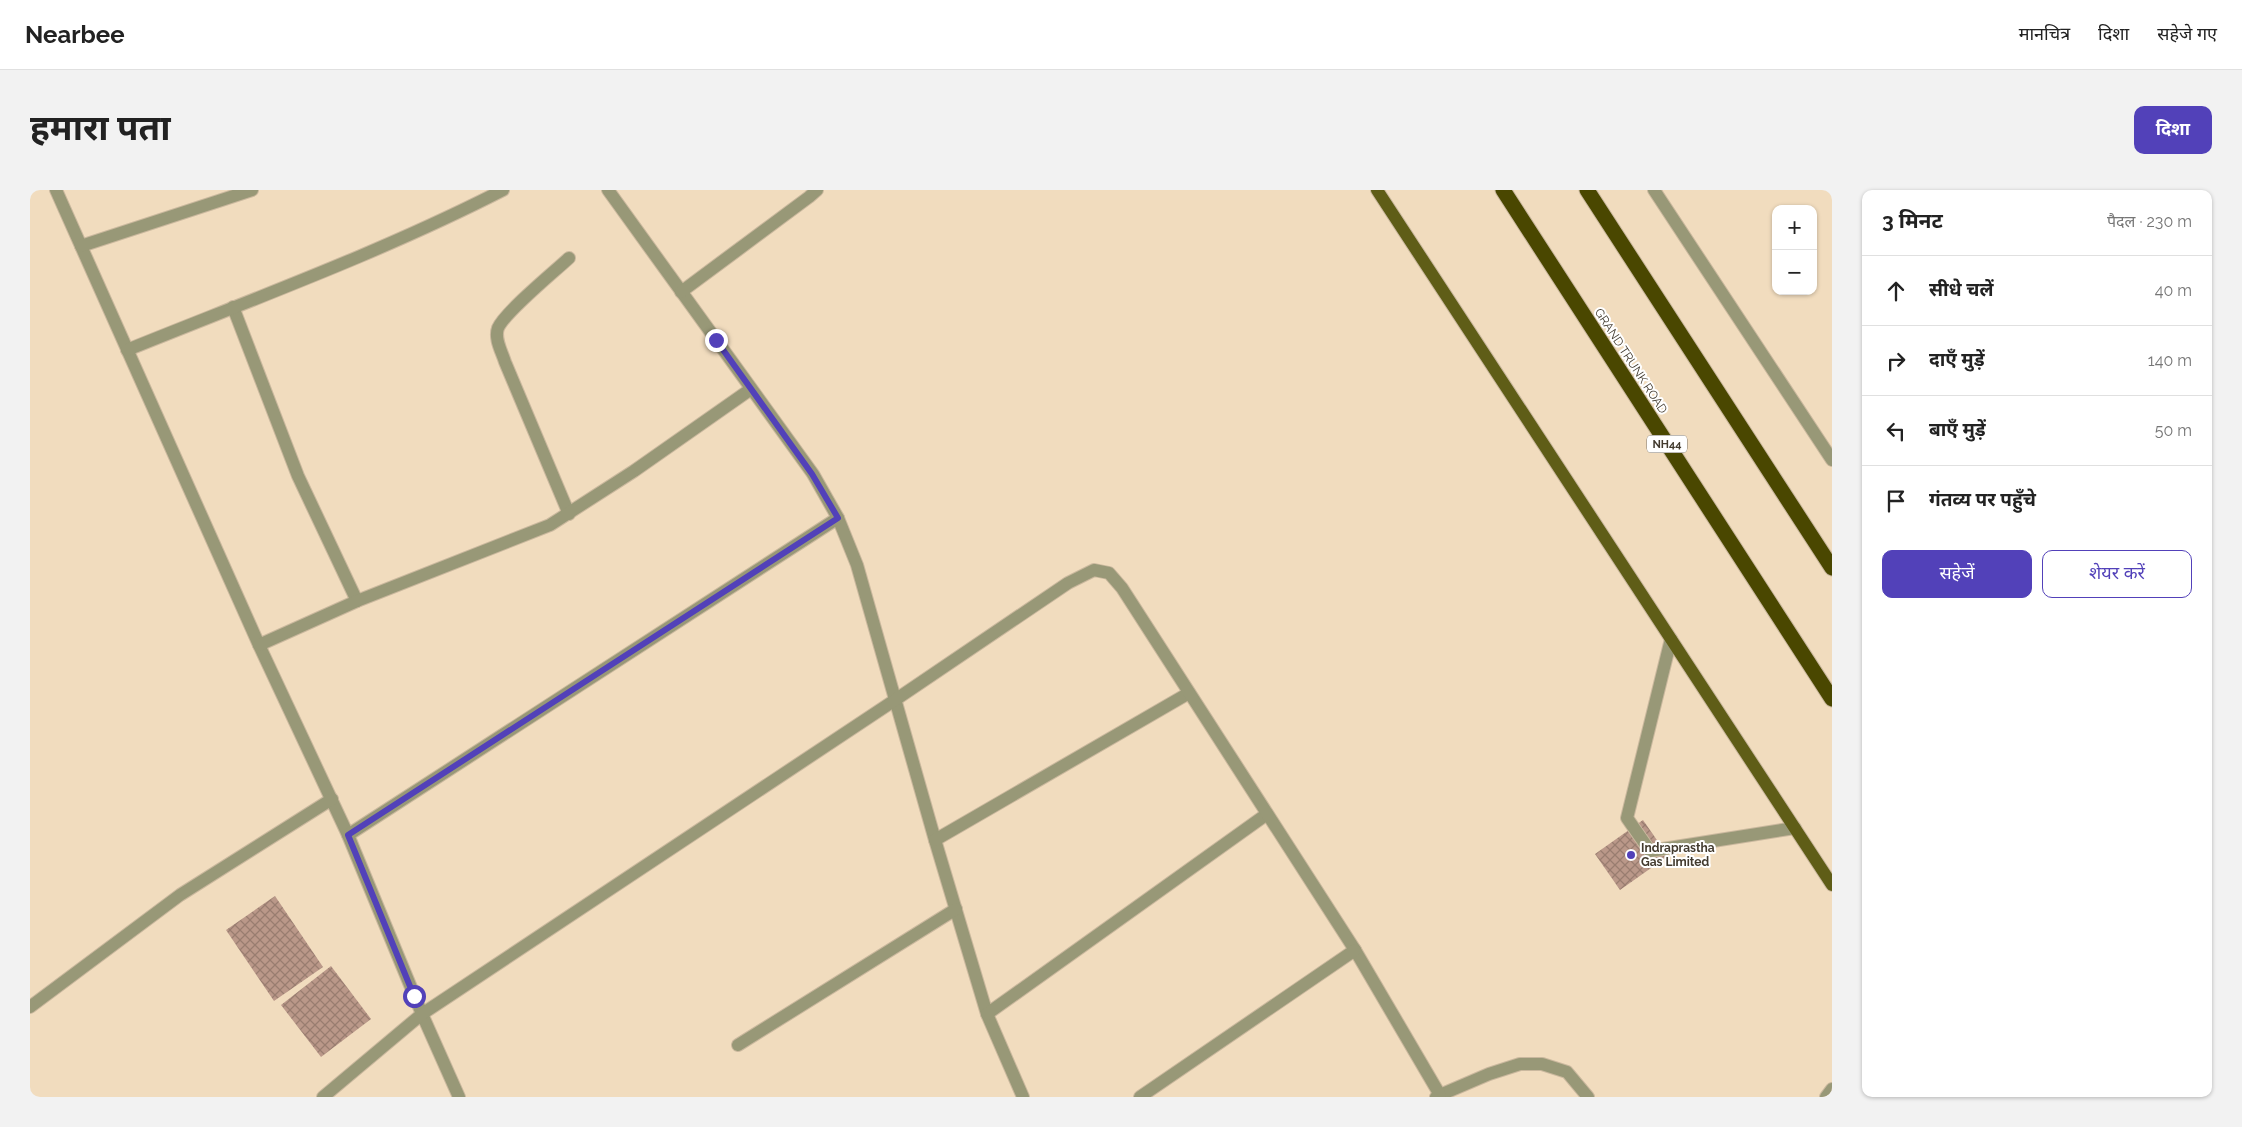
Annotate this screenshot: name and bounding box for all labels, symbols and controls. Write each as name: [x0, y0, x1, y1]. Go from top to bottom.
text: Nearbee: [25, 20, 125, 49]
text: मानचित्र: [2019, 23, 2070, 44]
text: दिशा: [2098, 23, 2129, 44]
text: सहेजे गए: [2157, 23, 2217, 44]
button: दिशा: [2134, 106, 2212, 154]
text: हमारा पता: [30, 107, 171, 148]
map controls: [1772, 205, 1817, 295]
button: +: [1772, 205, 1817, 250]
text: 3 मिनट: [1882, 208, 1943, 233]
text: पैदल · 230 m: [2107, 212, 2192, 231]
button: −: [1772, 250, 1817, 295]
icon: ahead: [1882, 277, 1910, 305]
text: सीधे चलें: [1929, 278, 1993, 300]
text: 40 m: [2155, 281, 2192, 300]
street label: GRAND TRUNK ROAD: [1592, 306, 1670, 416]
route end: [705, 329, 728, 352]
icon: right: [1882, 347, 1910, 375]
text: दाएँ मुड़ें: [1929, 348, 1985, 370]
text: 140 m: [2148, 351, 2192, 370]
icon: left: [1882, 417, 1910, 445]
text: बाएँ मुड़ें: [1929, 418, 1986, 440]
text: 50 m: [2155, 421, 2192, 440]
road number: NH44: [1647, 435, 1687, 452]
icon: arrive: [1882, 487, 1910, 515]
text: गंतव्य पर पहुँचे: [1929, 488, 2036, 510]
button: सहेजें: [1882, 550, 2032, 598]
button: शेयर करें: [2042, 550, 2192, 598]
place label: Indraprastha Gas Limited: [1641, 841, 1715, 869]
marker: Indraprastha Gas Limited: [1625, 849, 1637, 861]
route start: [403, 985, 426, 1008]

